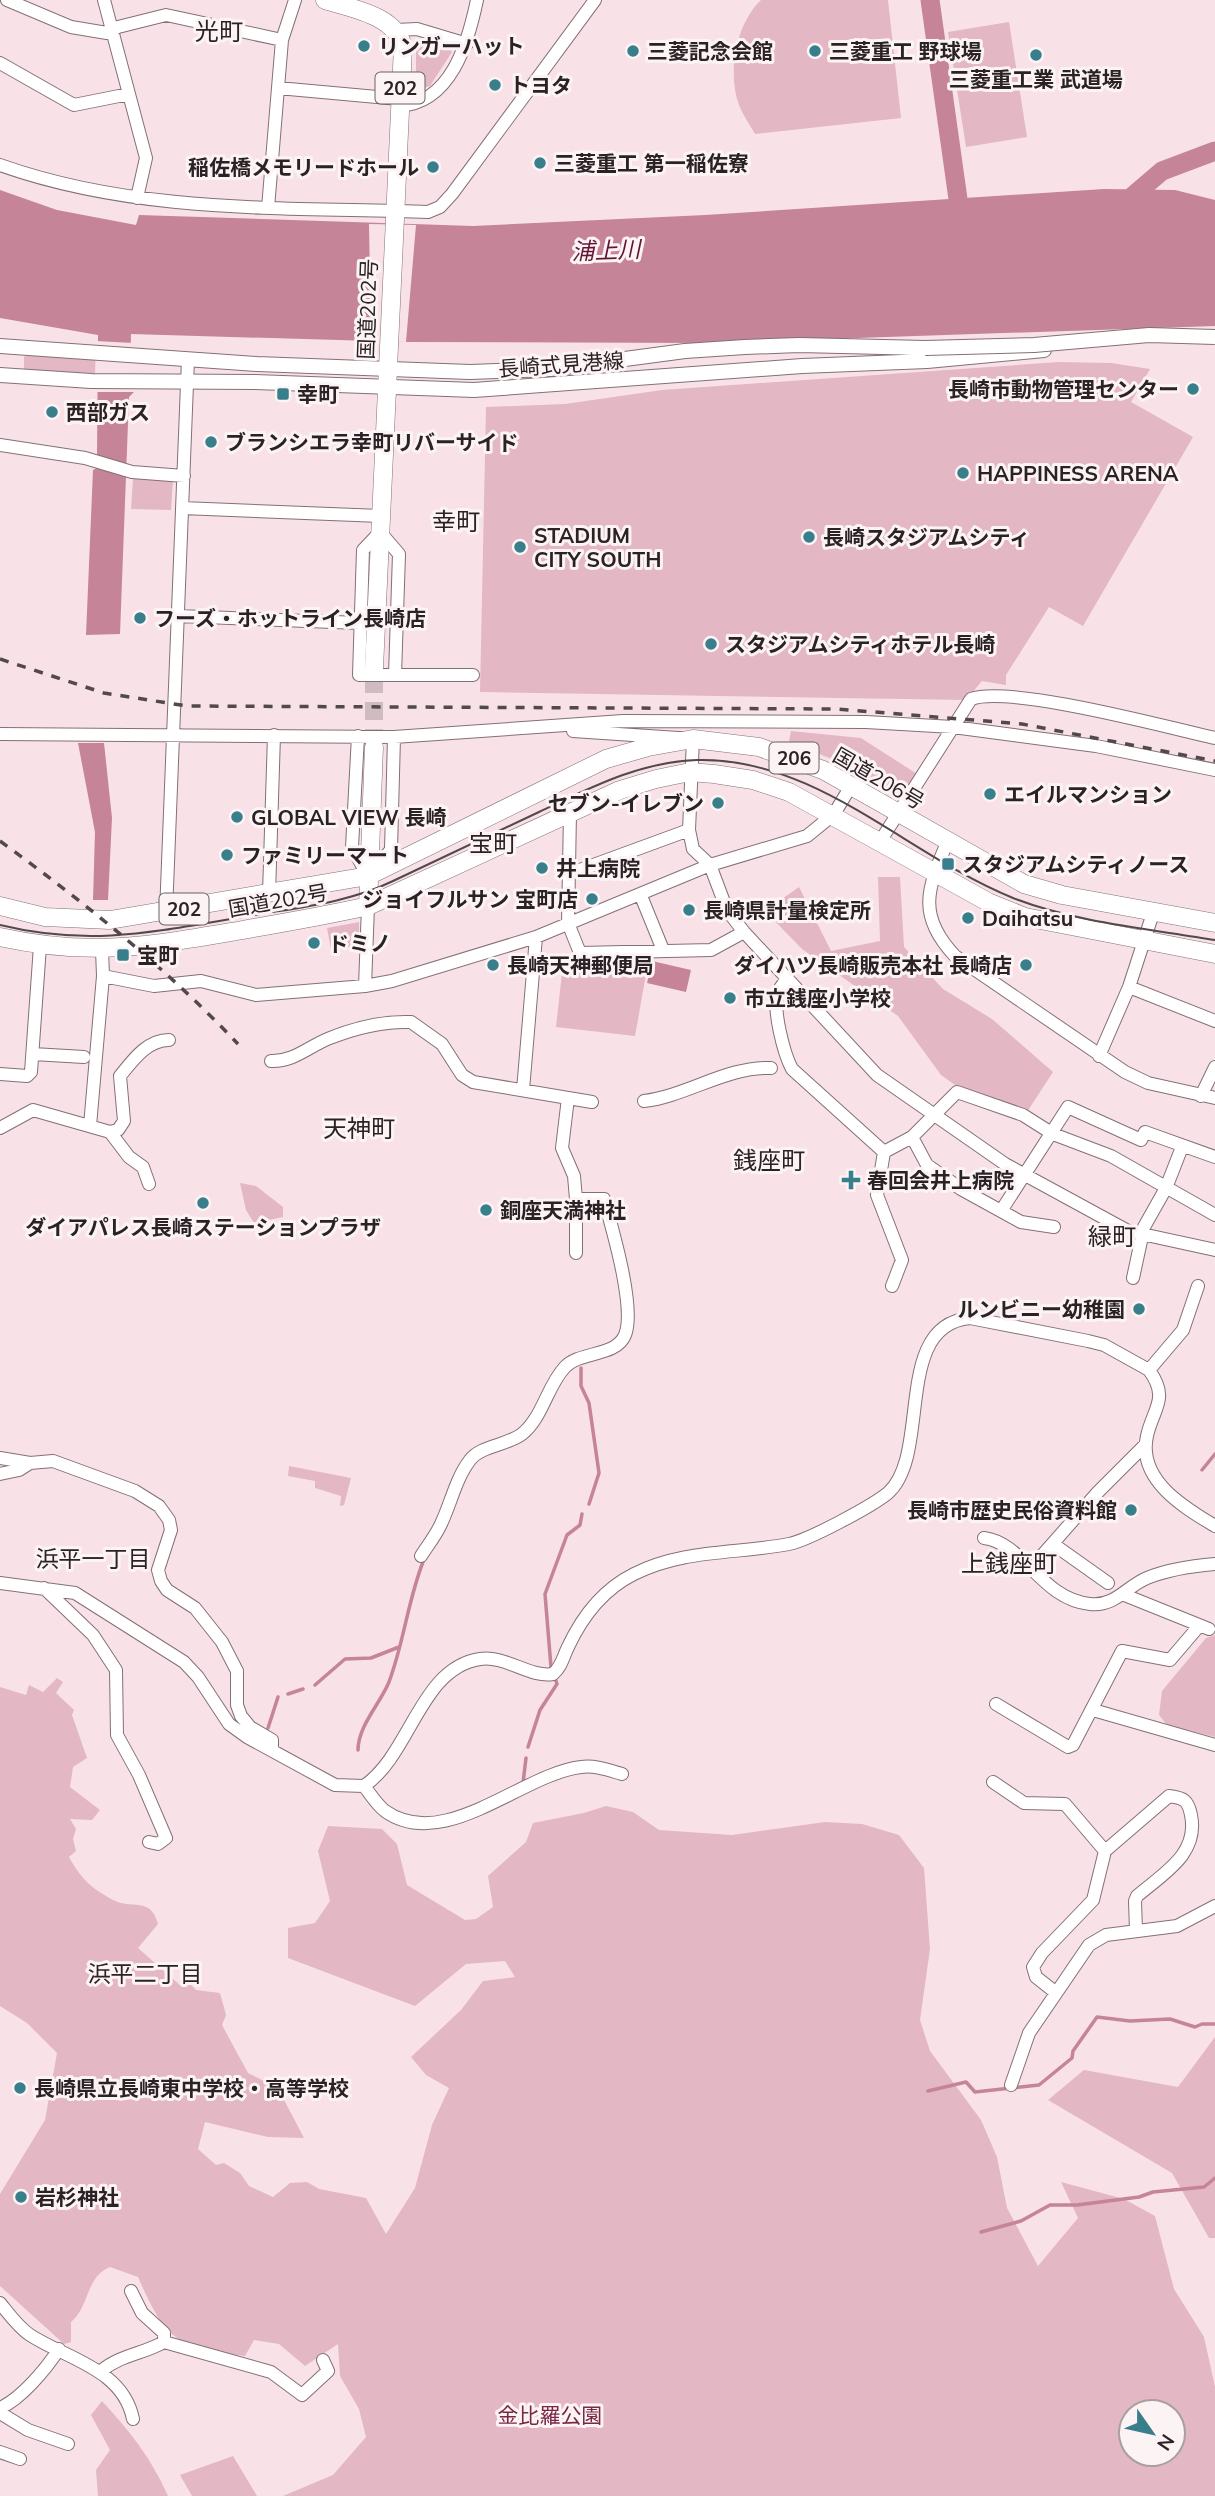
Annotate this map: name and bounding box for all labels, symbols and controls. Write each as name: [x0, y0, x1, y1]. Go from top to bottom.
district label: 光町: [195, 16, 243, 46]
place label: リンガーハット: [378, 33, 525, 59]
marker: リンガーハット: [356, 38, 372, 54]
place label: 三菱記念会館: [647, 38, 773, 64]
place label: 三菱重工 野球場: [829, 38, 982, 64]
marker: 三菱記念会館: [625, 43, 641, 59]
marker: 三菱重工 野球場: [807, 43, 823, 59]
marker: 三菱重工業 武道場: [1028, 47, 1044, 63]
place label: 三菱重工業 武道場: [949, 66, 1123, 92]
road number: 202: [376, 72, 424, 104]
place label: トヨタ: [509, 72, 572, 98]
marker: トヨタ: [487, 77, 503, 93]
place label: 三菱重工 第一稲佐寮: [554, 150, 749, 176]
place label: 稲佐橋メモリードホール: [188, 154, 419, 180]
marker: 三菱重工 第一稲佐寮: [532, 155, 548, 171]
marker: 稲佐橋メモリードホール: [425, 159, 441, 175]
water label: 浦上川: [571, 234, 644, 266]
street label: 国道202号: [352, 258, 382, 360]
street label: 長崎式見港線: [497, 347, 625, 381]
place label: 長崎市動物管理センター: [948, 376, 1179, 402]
place label: 幸町: [297, 381, 339, 407]
marker: 長崎市動物管理センター: [1185, 381, 1201, 397]
marker: 幸町: [275, 386, 291, 402]
place label: 西部ガス: [66, 399, 150, 425]
marker: 西部ガス: [44, 404, 60, 420]
place label: ブランシエラ幸町リバーサイド: [225, 429, 519, 455]
marker: ブランシエラ幸町リバーサイド: [203, 434, 219, 450]
place label: HAPPINESS ARENA: [977, 460, 1179, 486]
marker: HAPPINESS ARENA: [955, 465, 971, 481]
district label: 幸町: [432, 506, 480, 536]
place label: STADIUM CITY SOUTH: [534, 522, 661, 572]
place label: 長崎スタジアムシティ: [823, 524, 1030, 550]
marker: 長崎スタジアムシティ: [801, 529, 817, 545]
marker: STADIUM CITY SOUTH: [512, 539, 528, 555]
place label: フーズ・ホットライン長崎店: [154, 605, 426, 631]
marker: フーズ・ホットライン長崎店: [132, 610, 148, 626]
place label: スタジアムシティホテル長崎: [725, 631, 995, 657]
marker: スタジアムシティホテル長崎: [703, 636, 719, 652]
street label: 国道206号: [829, 742, 929, 814]
road number: 206: [770, 743, 818, 774]
place label: エイルマンション: [1004, 781, 1172, 807]
marker: エイルマンション: [982, 786, 998, 802]
place label: セブン-イレブン: [548, 790, 704, 816]
marker: セブン-イレブン: [710, 795, 726, 811]
place label: GLOBAL VIEW 長崎: [251, 804, 447, 830]
marker: GLOBAL VIEW 長崎: [229, 809, 245, 825]
district label: 宝町: [469, 828, 517, 858]
place label: ファミリーマート: [241, 842, 409, 868]
marker: ファミリーマート: [219, 847, 235, 863]
place label: スタジアムシティノース: [962, 851, 1189, 877]
place label: 井上病院: [556, 855, 640, 881]
marker: スタジアムシティノース: [940, 856, 956, 872]
marker: 井上病院: [534, 860, 550, 876]
street label: 国道202号: [226, 878, 330, 922]
place label: ジョイフルサン 宝町店: [362, 886, 578, 912]
marker: ジョイフルサン 宝町店: [584, 891, 600, 907]
road number: 202: [160, 894, 208, 925]
place label: 長崎県計量検定所: [703, 897, 871, 923]
marker: 長崎県計量検定所: [681, 902, 697, 918]
place label: Daihatsu: [982, 905, 1073, 931]
marker: Daihatsu: [960, 910, 976, 926]
place label: ドミノ: [328, 930, 391, 956]
marker: ドミノ: [306, 935, 322, 951]
place label: 宝町: [137, 942, 179, 968]
marker: 宝町: [115, 947, 131, 963]
place label: 長崎天神郵便局: [507, 952, 654, 978]
place label: ダイハツ長崎販売本社 長崎店: [734, 952, 1012, 978]
marker: 長崎天神郵便局: [485, 957, 501, 973]
marker: ダイハツ長崎販売本社 長崎店: [1018, 957, 1034, 973]
place label: 市立銭座小学校: [744, 985, 891, 1011]
marker: 市立銭座小学校: [722, 990, 738, 1006]
district label: 天神町: [323, 1113, 395, 1143]
district label: 銭座町: [733, 1145, 805, 1175]
place label: 春回会井上病院: [867, 1167, 1014, 1193]
marker: 春回会井上病院: [841, 1170, 861, 1190]
marker: ダイアパレス長崎ステーションプラザ: [195, 1195, 211, 1211]
place label: 銅座天満神社: [500, 1197, 626, 1223]
marker: 銅座天満神社: [478, 1202, 494, 1218]
place label: ダイアパレス長崎ステーションプラザ: [25, 1214, 381, 1240]
district label: 緑町: [1088, 1221, 1136, 1251]
place label: ルンビニー幼稚園: [957, 1296, 1125, 1322]
marker: ルンビニー幼稚園: [1131, 1301, 1147, 1317]
place label: 長崎市歴史民俗資料館: [907, 1497, 1117, 1523]
marker: 長崎市歴史民俗資料館: [1123, 1502, 1139, 1518]
district label: 浜平一丁目: [36, 1544, 151, 1573]
district label: 上銭座町: [961, 1548, 1057, 1578]
district label: 浜平二丁目: [88, 1959, 203, 1988]
place label: 長崎県立長崎東中学校・高等学校: [34, 2075, 349, 2101]
marker: 長崎県立長崎東中学校・高等学校: [12, 2080, 28, 2096]
place label: 岩杉神社: [35, 2184, 119, 2210]
marker: 岩杉神社: [13, 2189, 29, 2205]
north arrow: [1117, 2398, 1187, 2468]
park label: 金比羅公園: [498, 2402, 603, 2428]
text: N: [1152, 2430, 1180, 2455]

